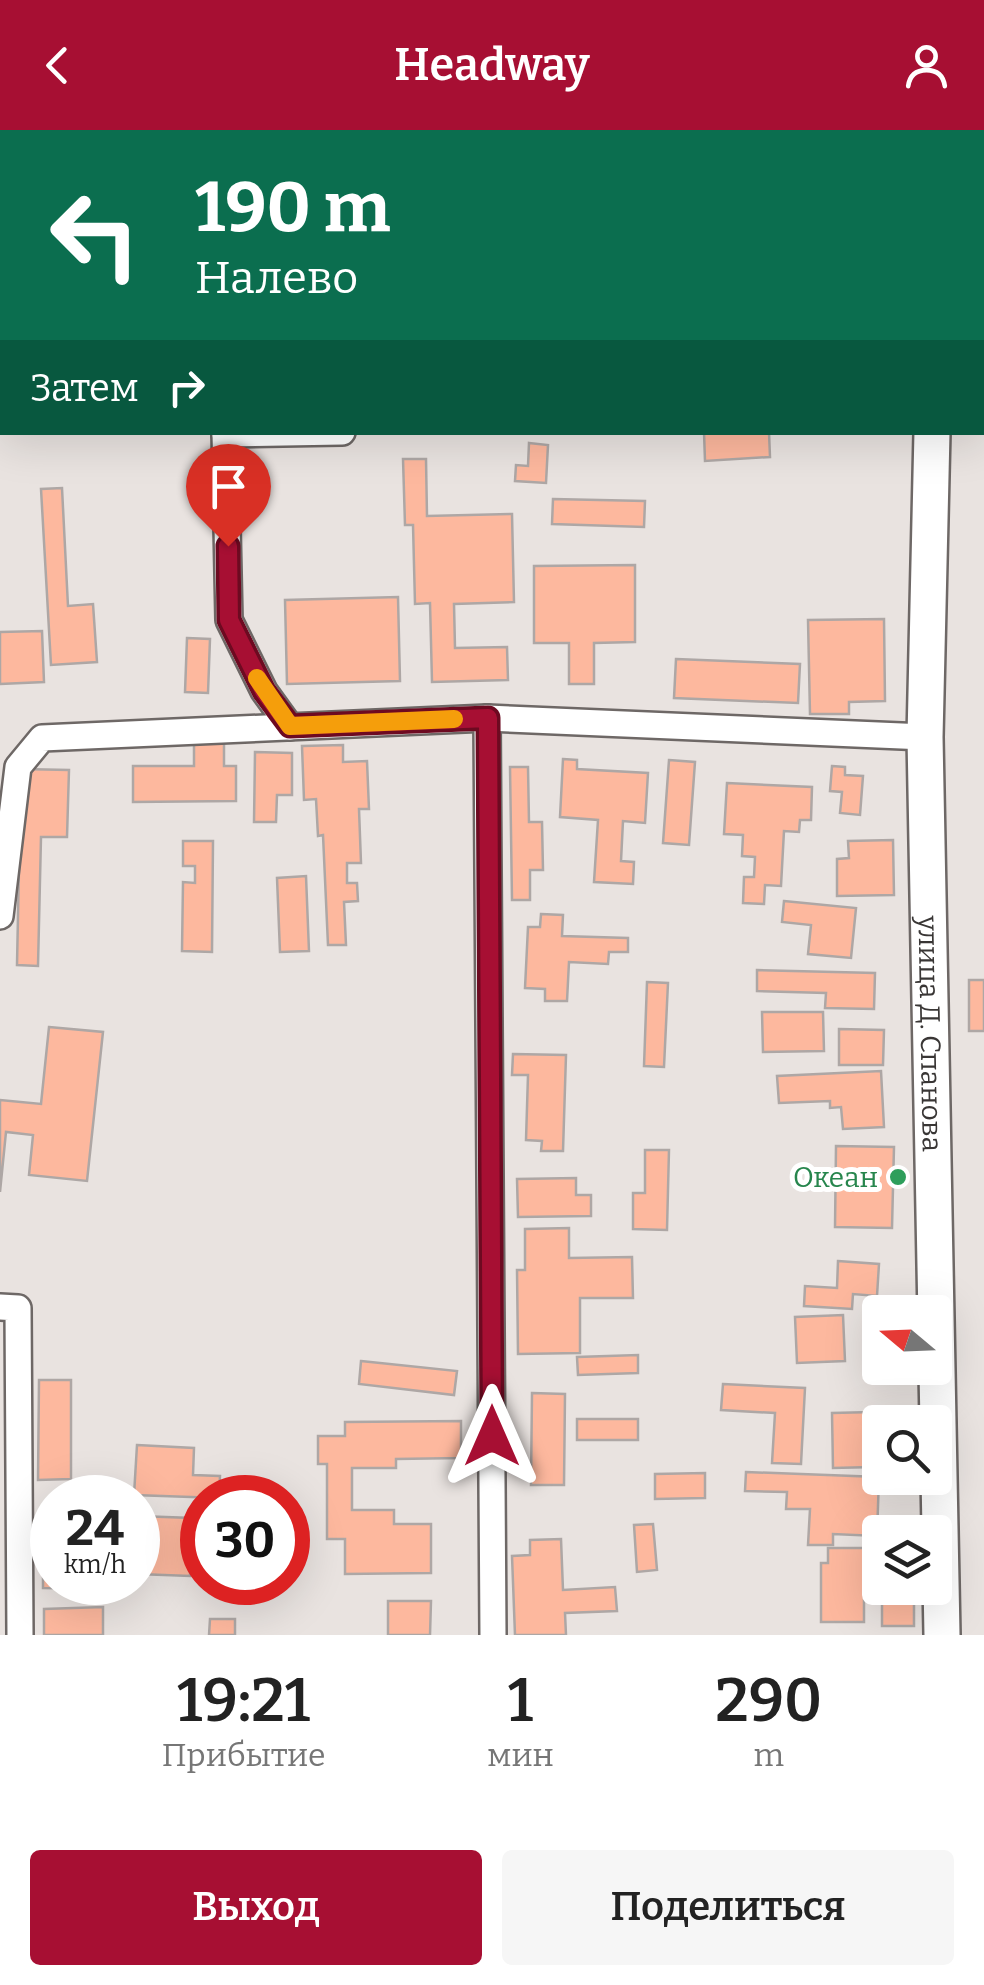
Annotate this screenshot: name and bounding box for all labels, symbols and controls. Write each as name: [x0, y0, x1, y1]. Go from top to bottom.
icon: back: [30, 38, 85, 93]
text: Headway: [394, 38, 590, 92]
icon: person: [899, 38, 954, 93]
text: 190 m: [195, 166, 390, 250]
icon: left: [30, 170, 160, 300]
text: Налево: [195, 251, 358, 305]
icon: right: [159, 360, 214, 415]
text: Затем: [30, 365, 139, 411]
pin: [186, 444, 271, 547]
icon: arrive: [201, 459, 256, 514]
street label: улица Д. Спанова: [911, 915, 949, 1152]
place label: Океан: [793, 1161, 878, 1194]
marker: Океан: [887, 1166, 909, 1188]
north arrow: [862, 1295, 952, 1385]
map controls: [862, 1295, 952, 1605]
position arrow: [440, 1384, 544, 1488]
button: search: [862, 1405, 952, 1495]
speed limit sign: 30: [180, 1475, 310, 1605]
text: 24: [66, 1498, 124, 1558]
button: layers: [862, 1515, 952, 1605]
text: km/h: [64, 1550, 126, 1580]
text: 19:21: [177, 1665, 310, 1737]
text: 1: [508, 1665, 533, 1737]
text: 290: [715, 1665, 822, 1737]
text: Прибытие: [162, 1736, 326, 1774]
text: мин: [487, 1736, 554, 1774]
text: m: [754, 1736, 784, 1774]
button: Выход: [30, 1850, 482, 1965]
button: Поделиться: [502, 1850, 954, 1965]

